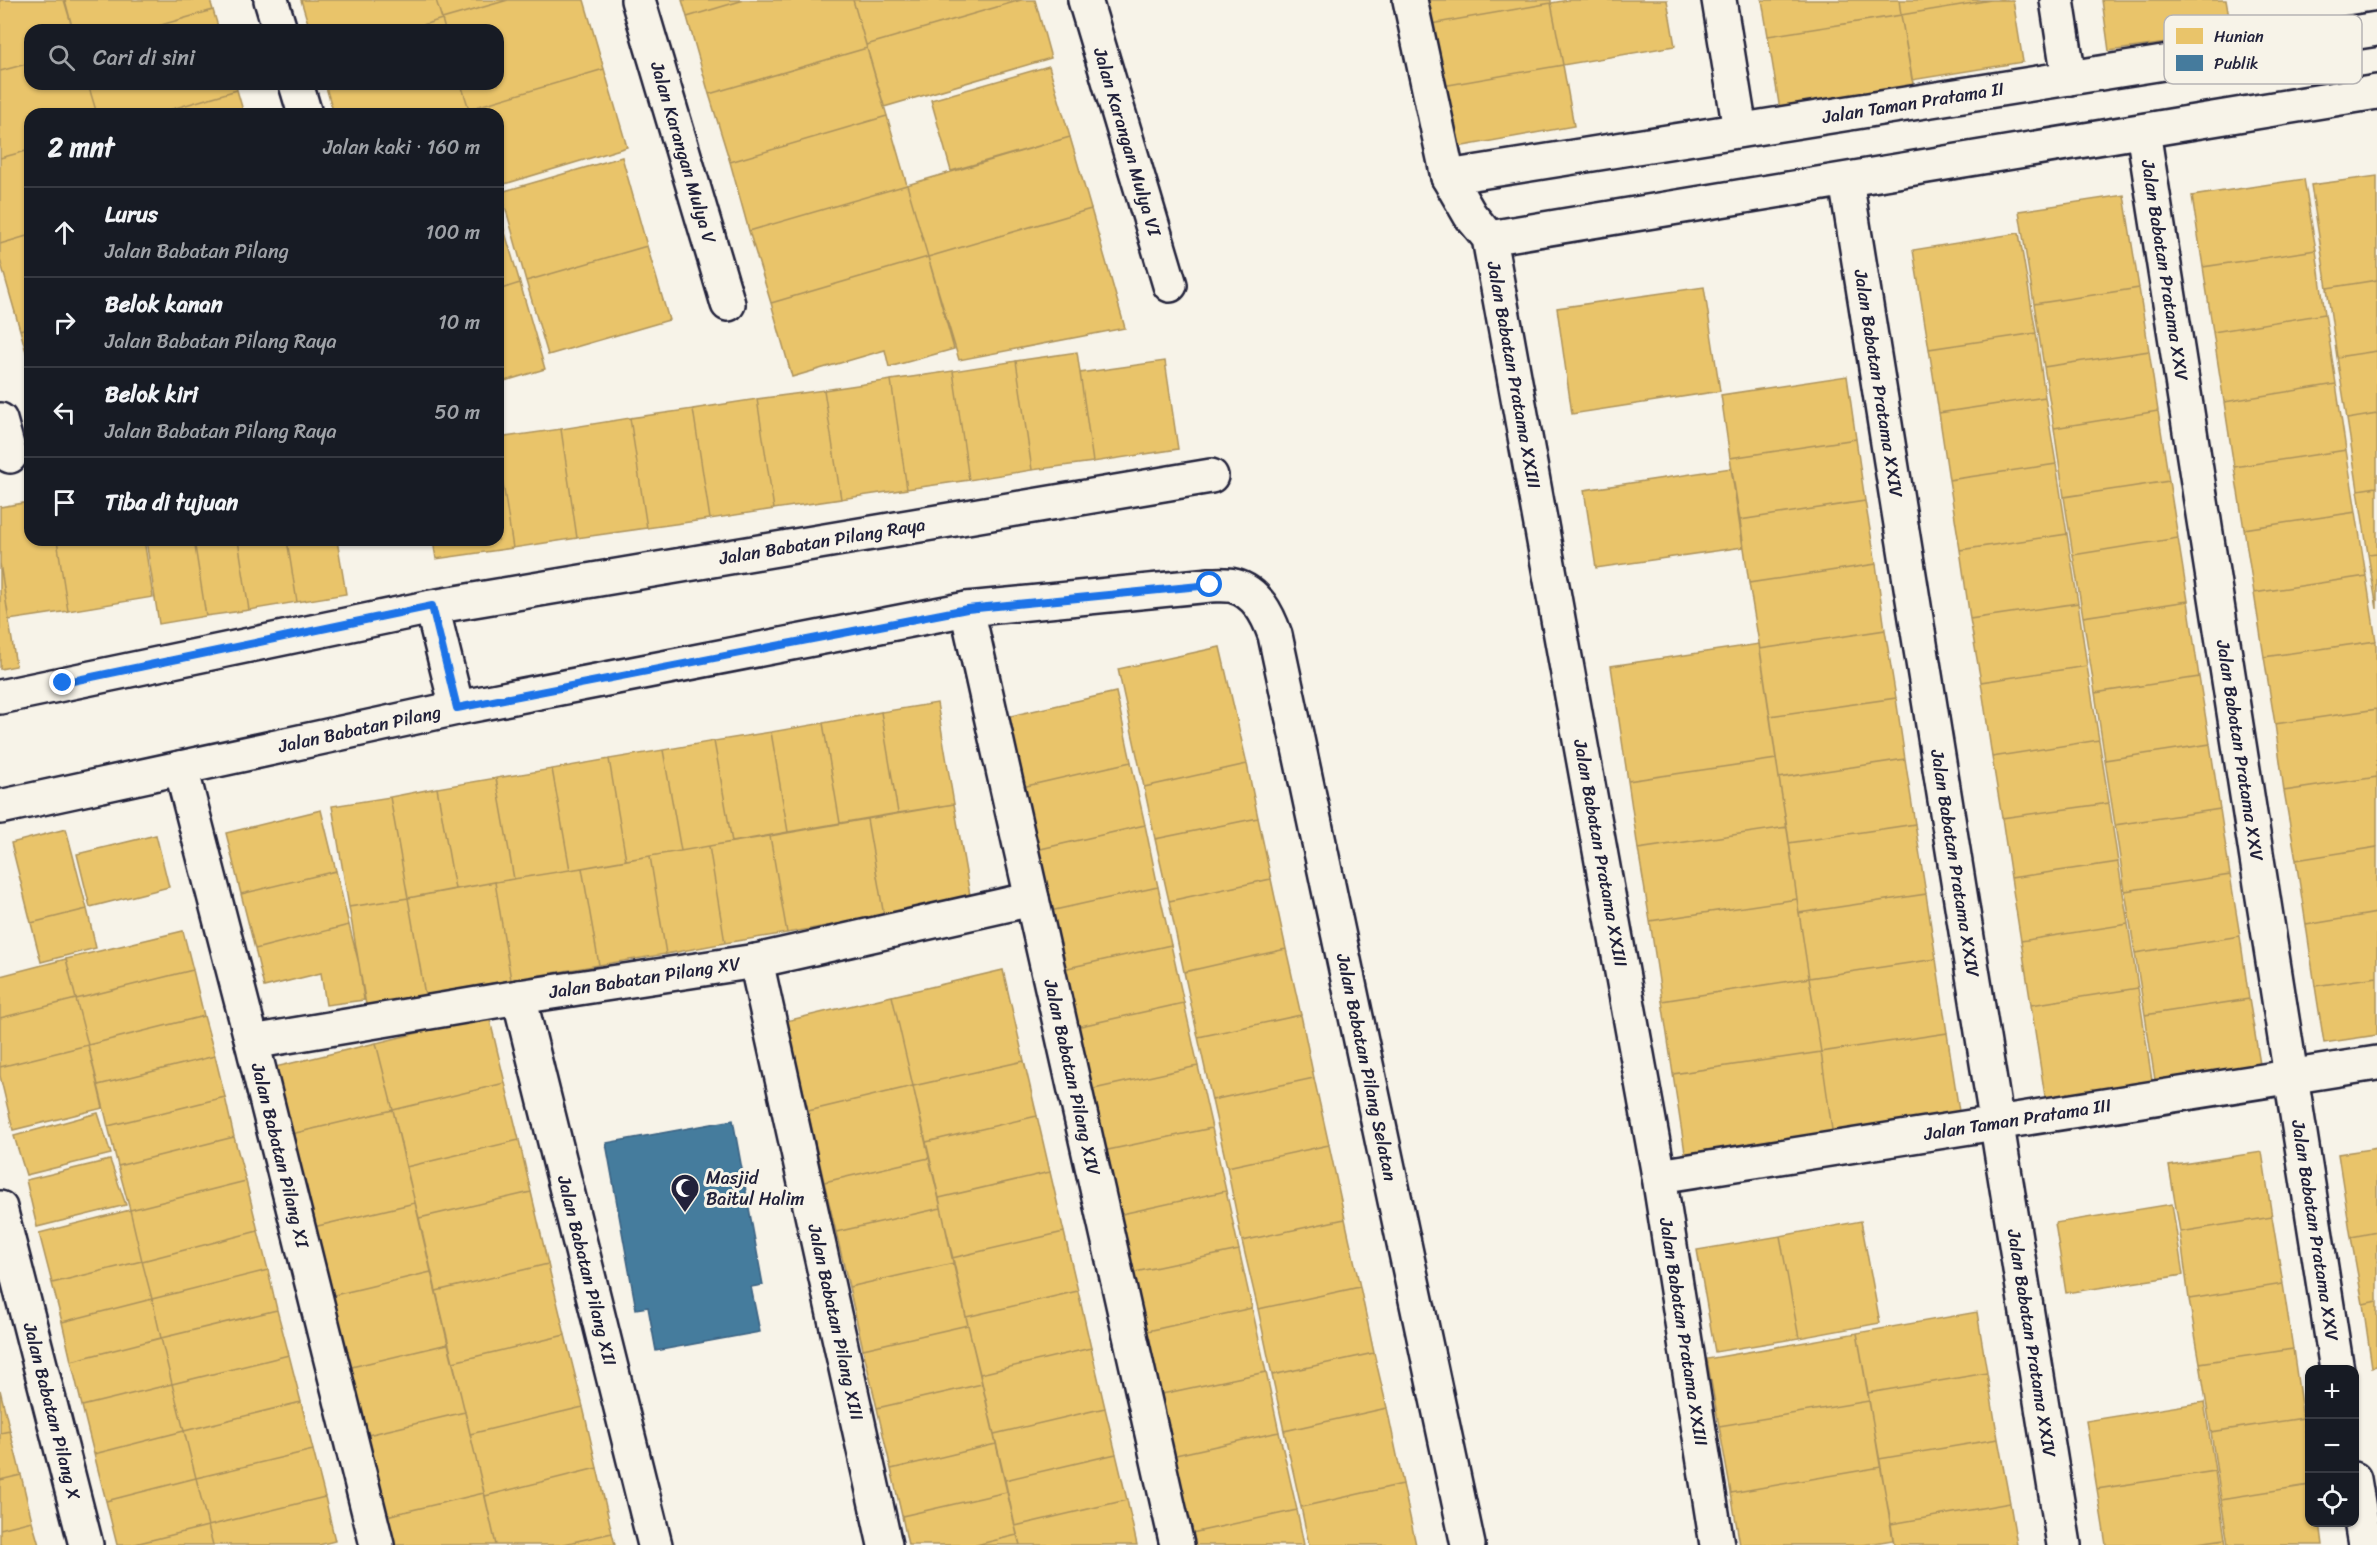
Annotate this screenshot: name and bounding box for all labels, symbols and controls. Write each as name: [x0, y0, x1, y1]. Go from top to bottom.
legend: [2164, 15, 2362, 84]
text: Hunian: [2214, 22, 2264, 51]
search box: [24, 24, 504, 90]
text: Cari di sini: [93, 38, 195, 77]
icon: search: [45, 41, 78, 74]
street label: Jalan Karangan Mulya VI: [1084, 43, 1171, 242]
text: Publik: [2214, 49, 2259, 78]
street label: Jalan Karangan Mulya V: [641, 57, 726, 248]
street label: Jalan Taman Pratama II: [1819, 73, 2007, 133]
text: 2 mnt: [48, 124, 114, 170]
text: Jalan kaki · 160 m: [323, 130, 480, 165]
street label: Jalan Babatan Pratama XXV: [2132, 157, 2198, 384]
text: Lurus: [105, 195, 158, 234]
text: 100 m: [426, 215, 480, 250]
icon: ahead: [48, 216, 81, 249]
text: Jalan Babatan Pilang: [105, 234, 289, 269]
street label: Jalan Babatan Pratama XXIII: [1477, 258, 1550, 492]
street label: Jalan Babatan Pratama XXIV: [1844, 266, 1913, 501]
text: Belok kanan: [105, 285, 223, 324]
text: 10 m: [438, 305, 480, 340]
icon: right: [48, 306, 81, 339]
text: Jalan Babatan Pilang Raya: [105, 324, 336, 359]
text: Belok kiri: [105, 375, 198, 414]
text: 50 m: [435, 395, 480, 430]
icon: left: [48, 396, 81, 429]
text: Jalan Babatan Pilang Raya: [105, 414, 336, 449]
text: Tiba di tujuan: [105, 483, 238, 522]
icon: arrive: [48, 486, 81, 519]
street label: Jalan Babatan Pilang Raya: [716, 508, 928, 575]
route start: [1196, 571, 1222, 597]
street label: Jalan Babatan Pratama XXV: [2207, 637, 2273, 864]
route end: [49, 669, 75, 695]
street label: Jalan Babatan Pilang: [274, 696, 444, 762]
street label: Jalan Babatan Pratama XXIII: [1564, 736, 1637, 970]
street label: Jalan Babatan Pratama XXIV: [1921, 746, 1989, 981]
street label: Jalan Babatan Pilang XV: [546, 947, 744, 1008]
street label: Jalan Babatan Pilang Selatan: [1327, 950, 1406, 1184]
street label: Jalan Babatan Pilang XIV: [1034, 975, 1110, 1180]
street label: Jalan Babatan Pilang XI: [242, 1059, 319, 1253]
street label: Jalan Taman Pratama III: [1921, 1089, 2114, 1150]
street label: Jalan Babatan Pratama XXV: [2282, 1117, 2348, 1345]
place label: Masjid Baitul Halim: [706, 1162, 805, 1215]
street label: Jalan Babatan Pilang XII: [548, 1171, 626, 1370]
mosque icon: Masjid Baitul Halim: [669, 1172, 701, 1214]
street label: Jalan Babatan Pratama XXIII: [1650, 1215, 1717, 1449]
street label: Jalan Babatan Pilang XIII: [798, 1220, 873, 1424]
street label: Jalan Babatan Pratama XXIV: [1998, 1226, 2066, 1461]
street label: Jalan Babatan Pilang X: [14, 1318, 90, 1504]
map controls: [2305, 1365, 2359, 1527]
button: +: [2305, 1365, 2359, 1419]
button: −: [2305, 1419, 2359, 1473]
button: locate: [2305, 1473, 2359, 1527]

